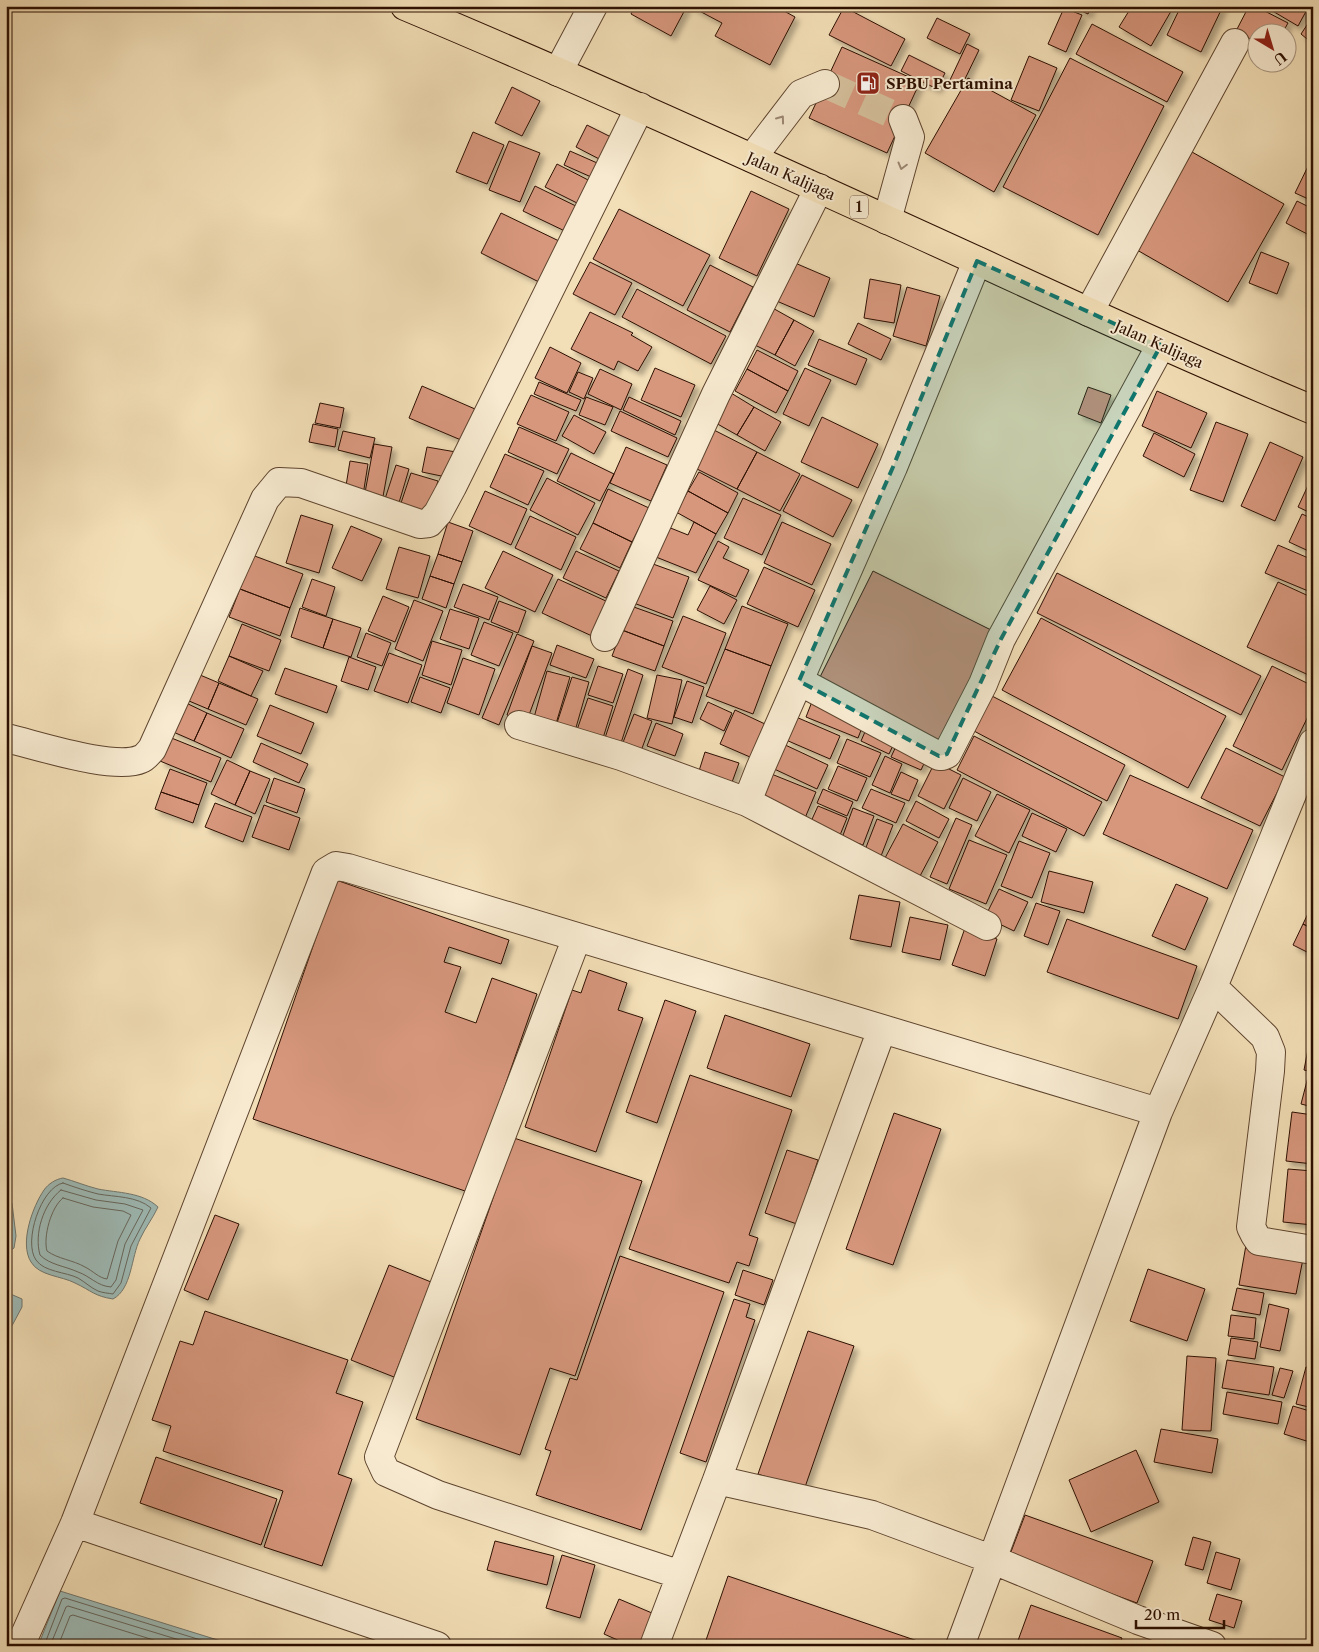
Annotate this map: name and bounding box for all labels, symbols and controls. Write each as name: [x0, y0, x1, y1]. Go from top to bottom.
north arrow: [1246, 22, 1296, 72]
text: U: [1269, 48, 1290, 69]
fuel station icon: SPBU Pertamina: [855, 70, 881, 96]
place label: SPBU Pertamina: [886, 74, 1013, 93]
one-way arrow: [775, 115, 784, 125]
street label: Jalan Kalijaga: [742, 147, 838, 204]
one-way arrow: [897, 161, 907, 169]
road number: 1: [850, 196, 868, 218]
street label: Jalan Kalijaga: [1110, 315, 1206, 372]
scale bar: [1136, 1597, 1224, 1629]
text: 20 m: [1144, 1605, 1180, 1624]

